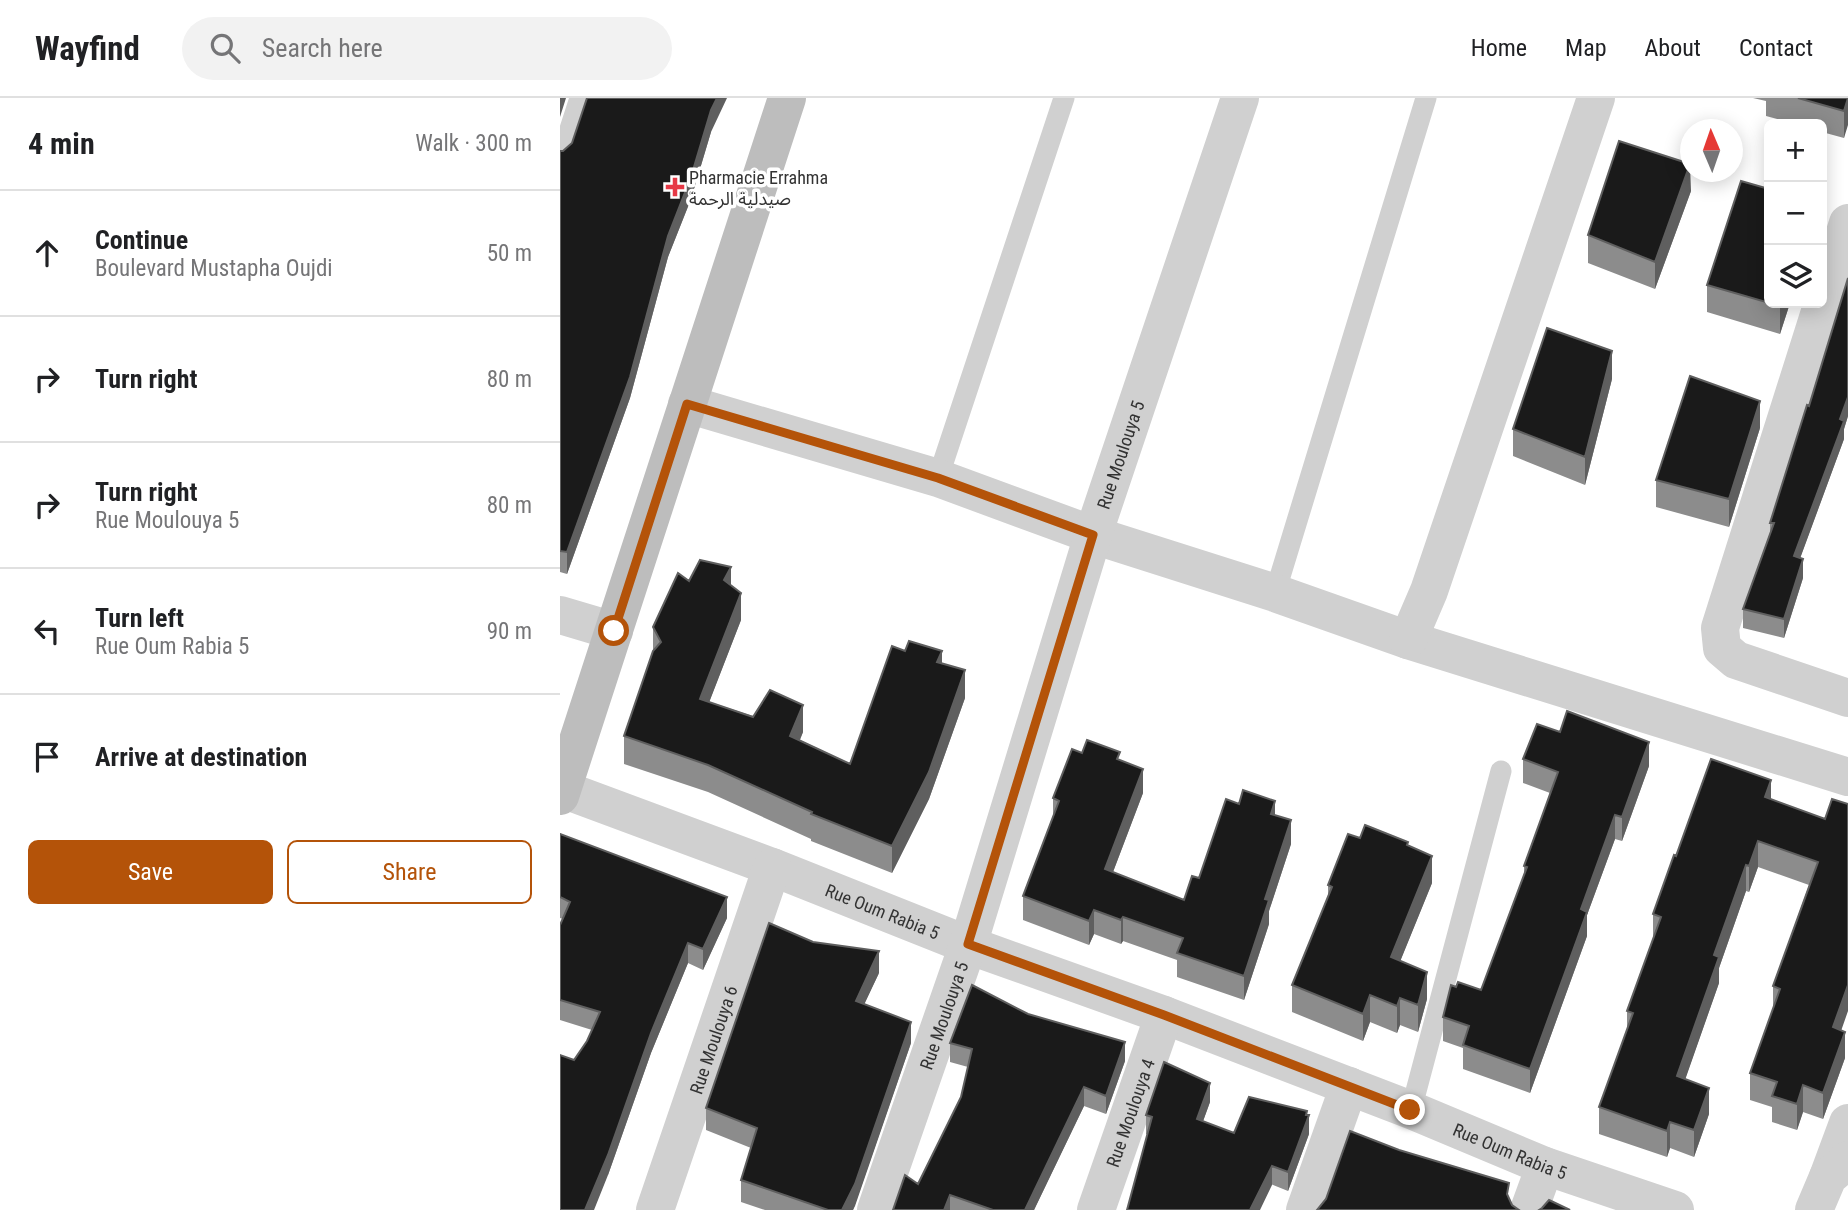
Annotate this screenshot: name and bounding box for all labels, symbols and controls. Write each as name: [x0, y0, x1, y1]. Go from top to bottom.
search box: [182, 17, 672, 80]
text: Wayfind: [35, 29, 140, 68]
icon: search: [206, 29, 244, 67]
text: Search here: [262, 33, 383, 63]
text: Home: [1471, 34, 1527, 62]
text: Map: [1565, 34, 1607, 62]
text: About: [1645, 34, 1701, 62]
text: Contact: [1739, 34, 1813, 62]
north arrow: [1680, 119, 1743, 182]
map controls: [1764, 119, 1827, 308]
button: +: [1764, 119, 1827, 182]
text: 4 min: [28, 126, 95, 161]
text: Walk · 300 m: [415, 130, 532, 157]
place label: Pharmacie Errahma صيدلية الرحمة: [689, 167, 828, 210]
marker: Pharmacie Errahma صيدلية الرحمة: [667, 179, 683, 195]
button: −: [1764, 182, 1827, 245]
text: Continue: [95, 225, 188, 255]
icon: ahead: [28, 234, 66, 272]
text: 50 m: [487, 240, 532, 267]
button: layers: [1764, 245, 1827, 308]
text: Boulevard Mustapha Oujdi: [95, 255, 333, 282]
icon: right: [28, 360, 66, 398]
text: Turn right: [95, 364, 197, 394]
text: 80 m: [487, 366, 532, 393]
street label: Rue Moulouya 5: [1092, 398, 1148, 512]
text: Turn right: [95, 477, 197, 507]
icon: right: [28, 486, 66, 524]
text: 80 m: [487, 492, 532, 519]
text: Rue Moulouya 5: [95, 507, 239, 534]
text: Turn left: [95, 603, 184, 633]
icon: left: [28, 612, 66, 650]
route start: [598, 615, 629, 646]
text: 90 m: [487, 618, 532, 645]
text: Rue Oum Rabia 5: [95, 633, 249, 660]
icon: arrive: [28, 738, 66, 776]
text: Arrive at destination: [95, 742, 307, 772]
button: Save: [28, 840, 273, 904]
button: Share: [287, 840, 532, 904]
street label: Rue Oum Rabia 5: [822, 879, 943, 943]
street label: Rue Moulouya 5: [915, 958, 972, 1072]
street label: Rue Moulouya 6: [685, 983, 741, 1097]
street label: Rue Moulouya 4: [1101, 1056, 1158, 1170]
route end: [1394, 1094, 1425, 1125]
street label: Rue Oum Rabia 5: [1450, 1118, 1570, 1183]

